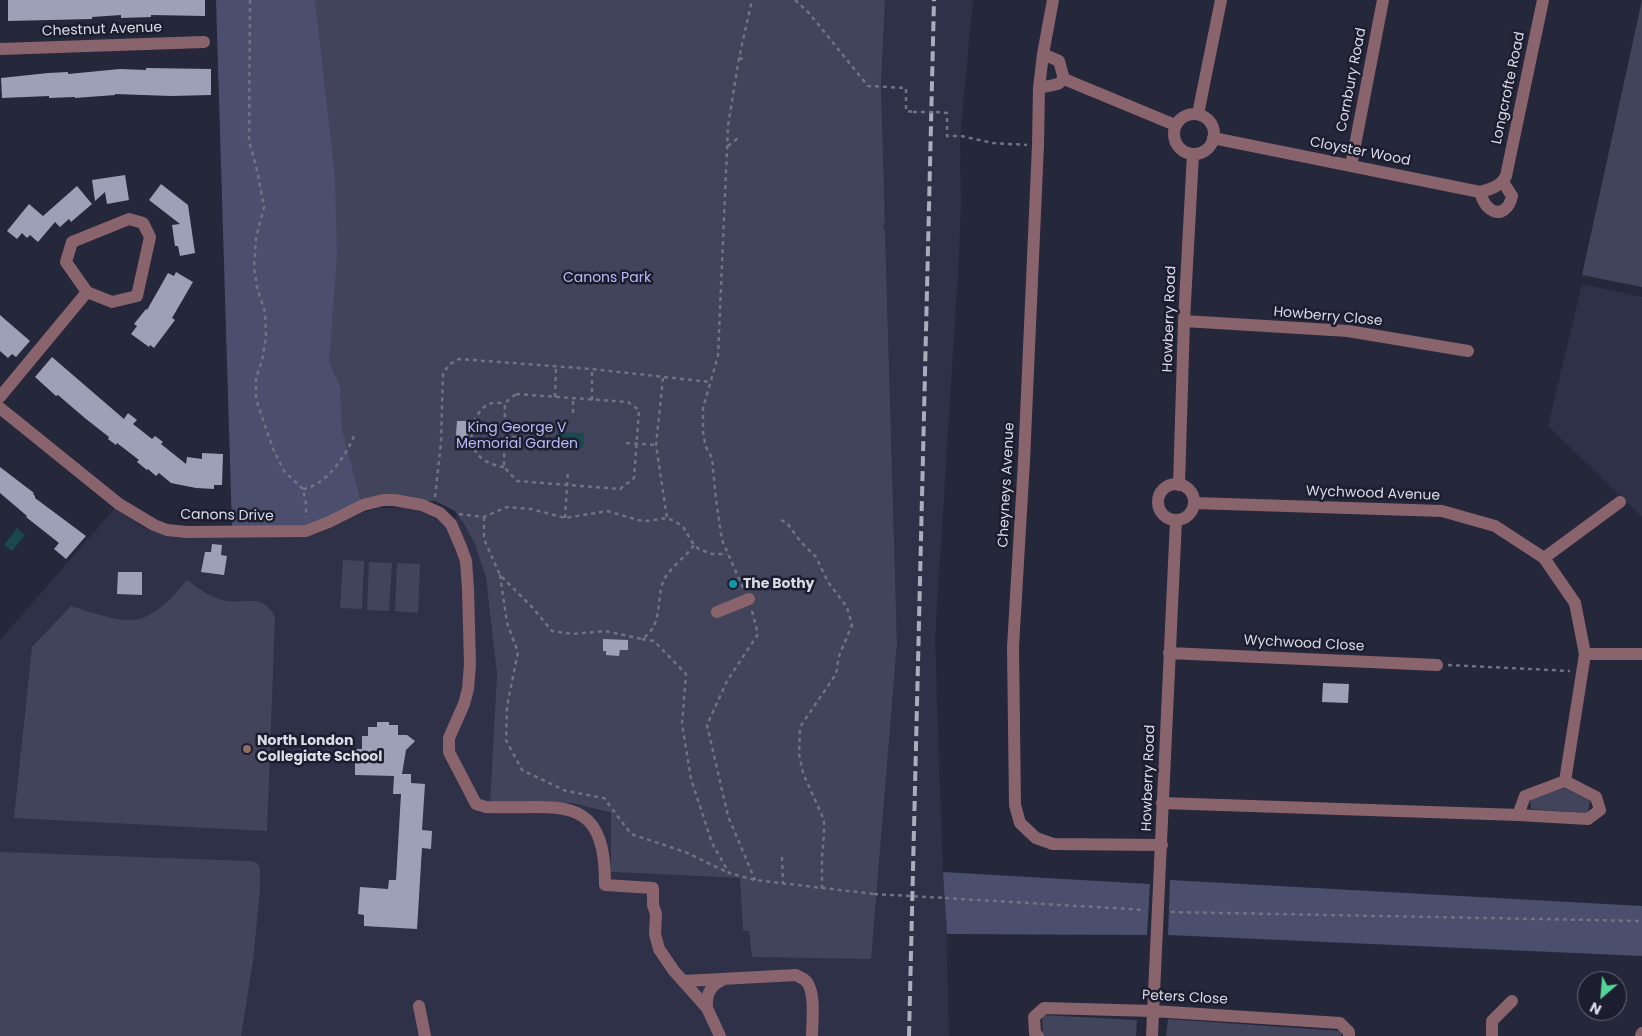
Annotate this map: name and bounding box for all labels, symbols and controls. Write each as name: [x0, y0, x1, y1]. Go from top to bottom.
street label: Chestnut Avenue: [42, 20, 162, 40]
street label: Cornbury Road: [1334, 27, 1370, 133]
street label: Longcrofte Road: [1489, 30, 1529, 146]
street label: Cloyster Wood: [1308, 134, 1412, 170]
street label: Howberry Road: [1160, 265, 1180, 373]
park label: Canons Park: [563, 270, 651, 286]
street label: Howberry Close: [1273, 304, 1383, 330]
park label: King George V Memorial Garden: [456, 420, 578, 452]
street label: Cheyneys Avenue: [995, 422, 1019, 548]
street label: Wychwood Avenue: [1306, 483, 1440, 505]
street label: Canons Drive: [180, 507, 274, 525]
place label: The Bothy: [743, 576, 814, 592]
marker: The Bothy: [727, 578, 739, 590]
street label: Wychwood Close: [1243, 632, 1365, 656]
street label: Howberry Road: [1139, 724, 1159, 832]
place label: North London Collegiate School: [257, 733, 382, 766]
marker: North London Collegiate School: [241, 743, 253, 755]
north arrow: [1577, 971, 1627, 1021]
street label: Peters Close: [1142, 987, 1228, 1009]
text: N: [1586, 997, 1605, 1020]

